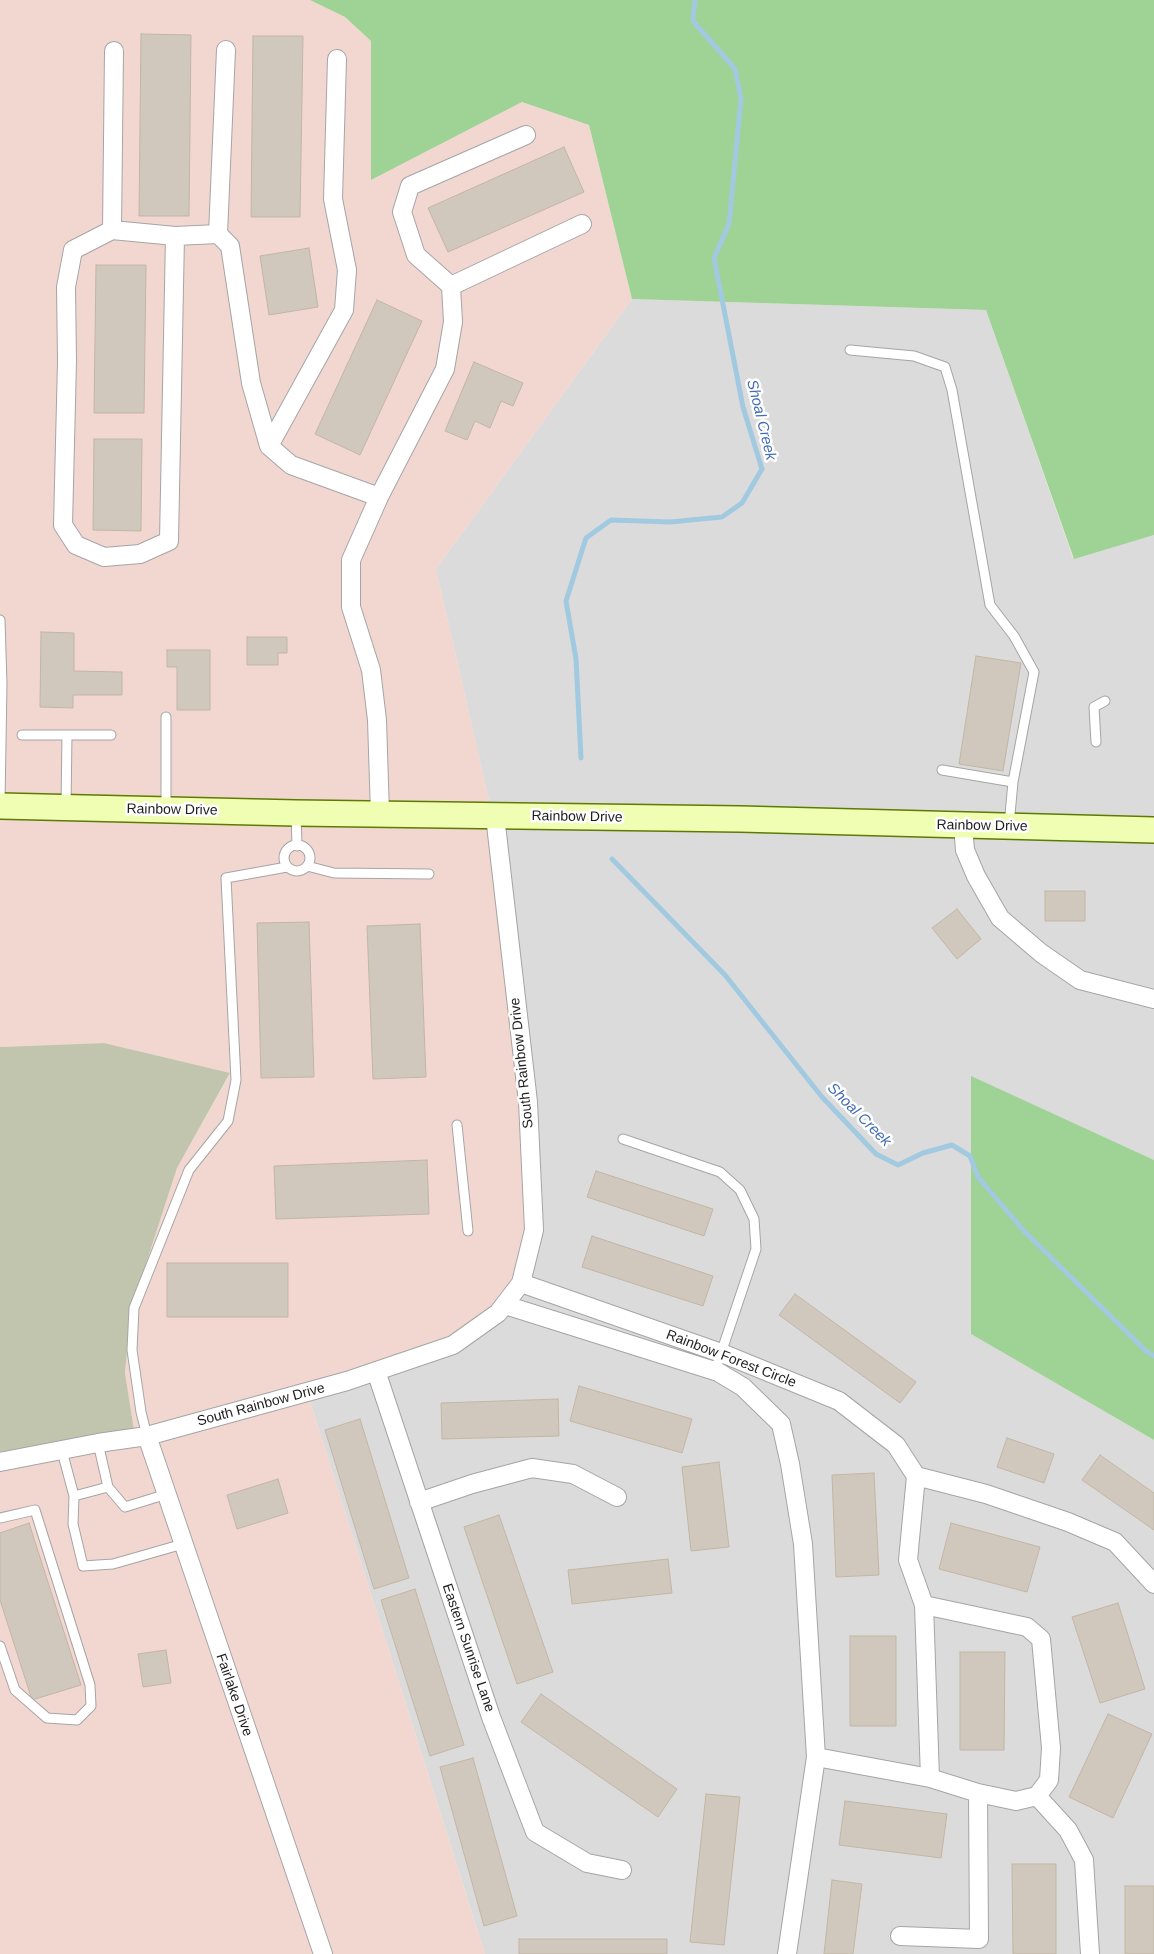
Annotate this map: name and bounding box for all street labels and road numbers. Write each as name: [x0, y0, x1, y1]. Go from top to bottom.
street label: Rainbow Drive: [126, 801, 218, 819]
street label: Rainbow Drive: [531, 808, 623, 826]
street label: Rainbow Drive: [936, 817, 1028, 835]
street label: South Rainbow Drive: [507, 997, 537, 1129]
street label: Rainbow Forest Circle: [664, 1326, 798, 1392]
street label: South Rainbow Drive: [195, 1380, 327, 1430]
street label: Eastern Sunrise Lane: [438, 1582, 498, 1714]
street label: Fairlake Drive: [212, 1651, 256, 1739]

